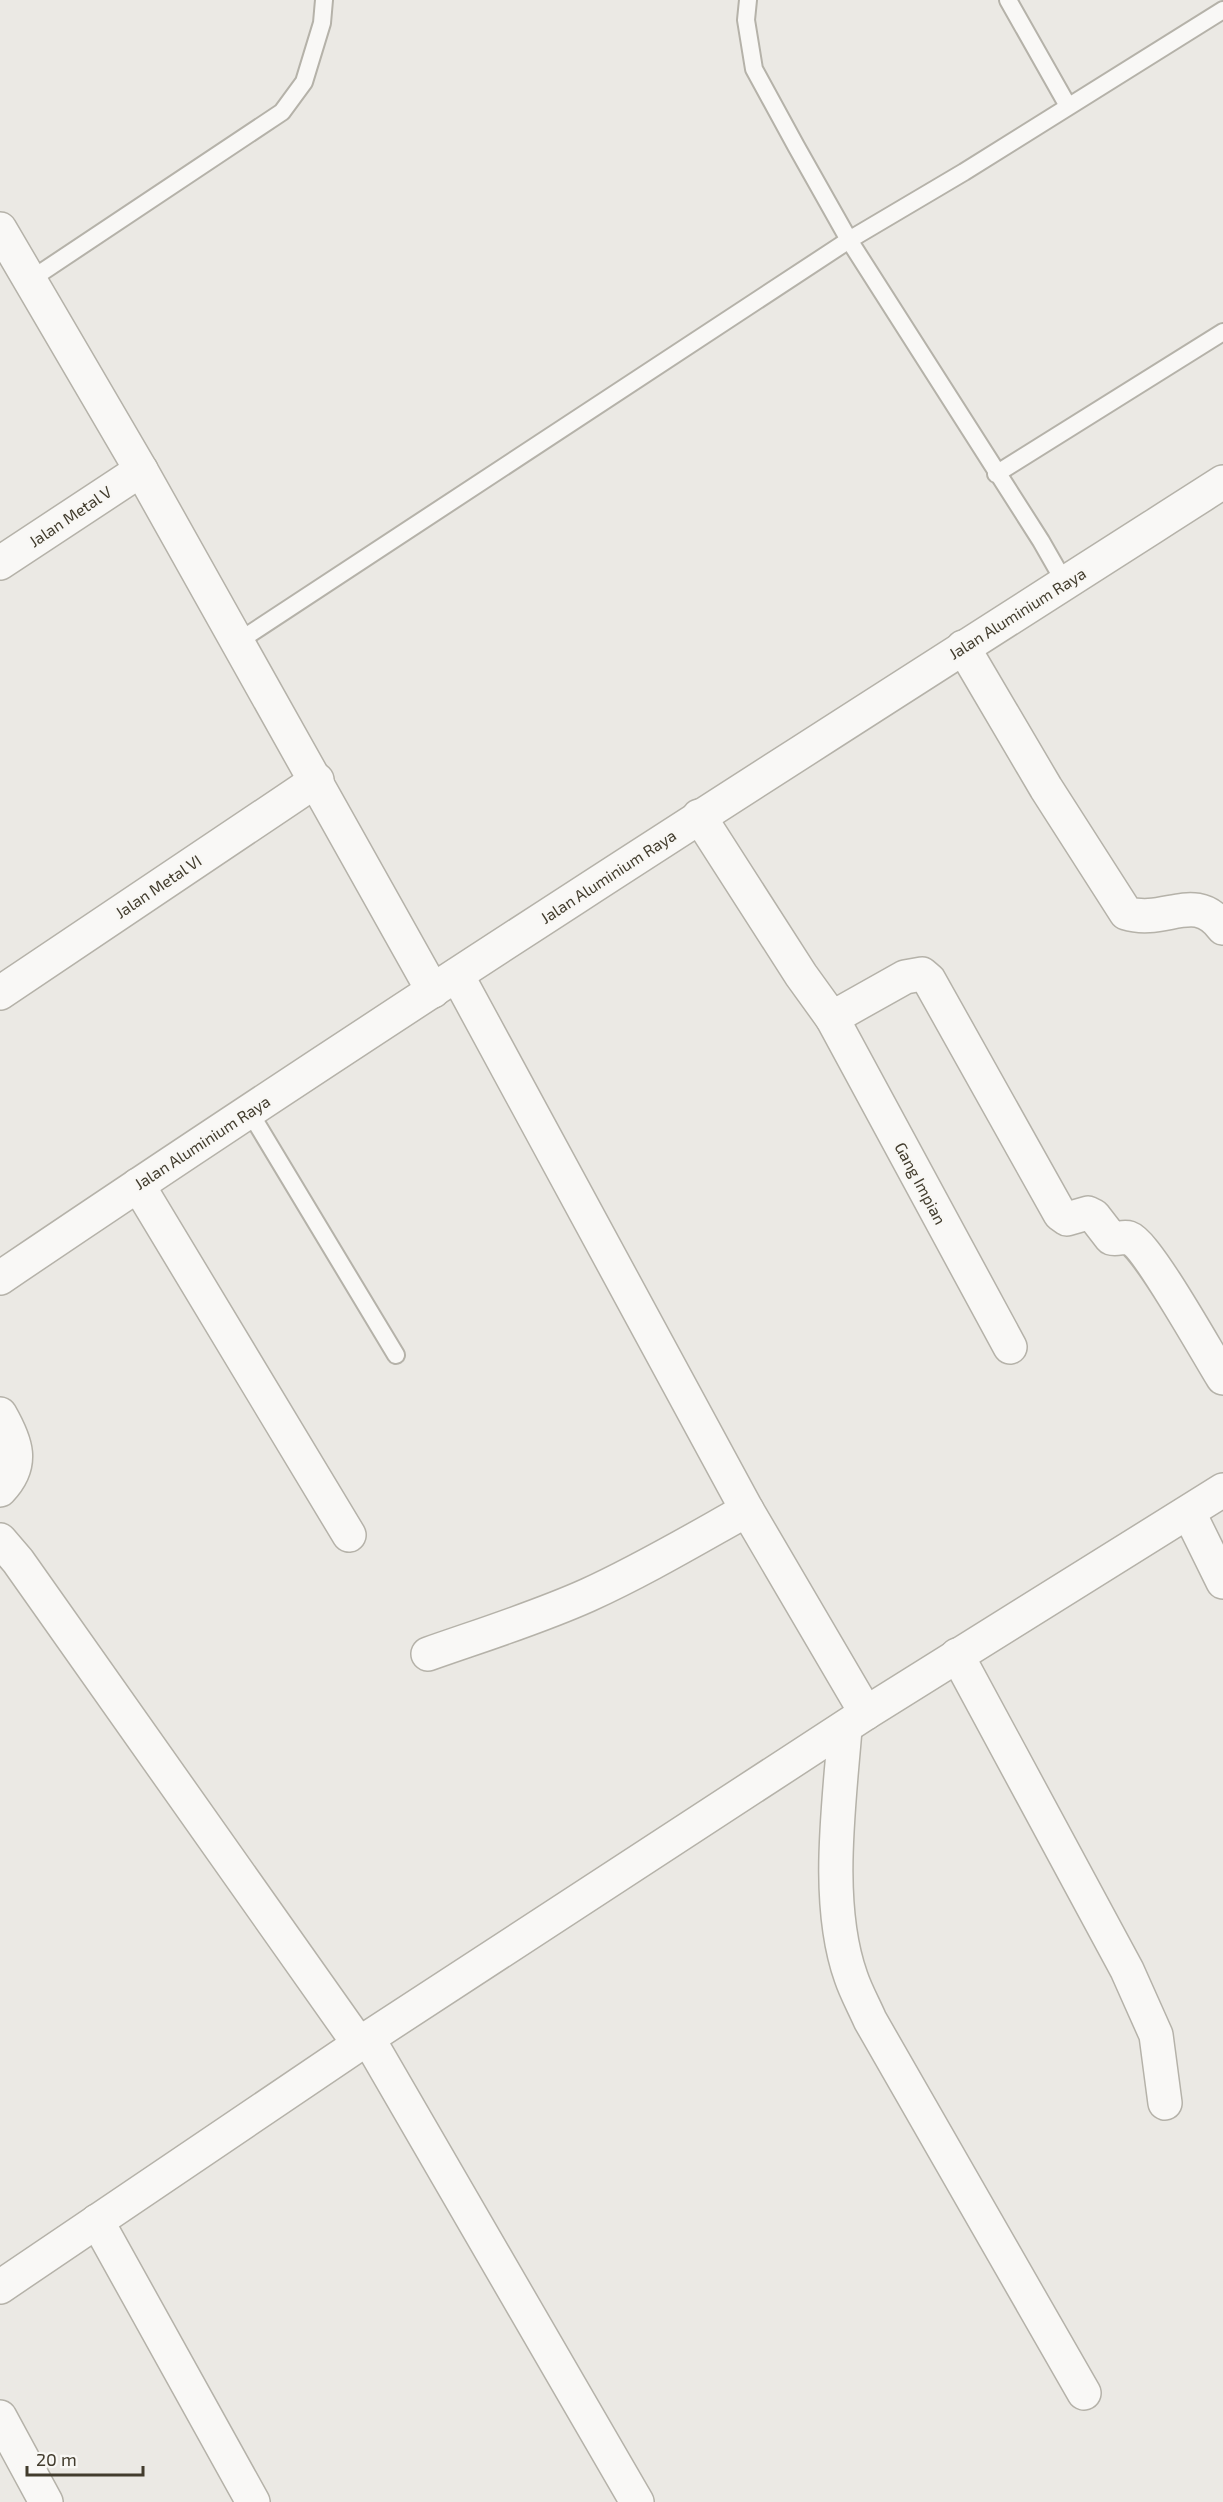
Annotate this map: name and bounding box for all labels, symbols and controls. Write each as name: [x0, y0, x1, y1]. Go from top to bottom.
street label: Jalan Metal V: [25, 481, 115, 551]
street label: Jalan Aluminium Raya: [945, 563, 1089, 663]
street label: Jalan Aluminium Raya: [537, 825, 679, 927]
street label: Jalan Metal VI: [111, 850, 205, 922]
street label: Jalan Aluminium Raya: [131, 1091, 273, 1193]
street label: Gang Impian: [891, 1139, 951, 1227]
scale bar: [27, 2439, 142, 2477]
text: 20 m: [36, 2448, 77, 2470]

